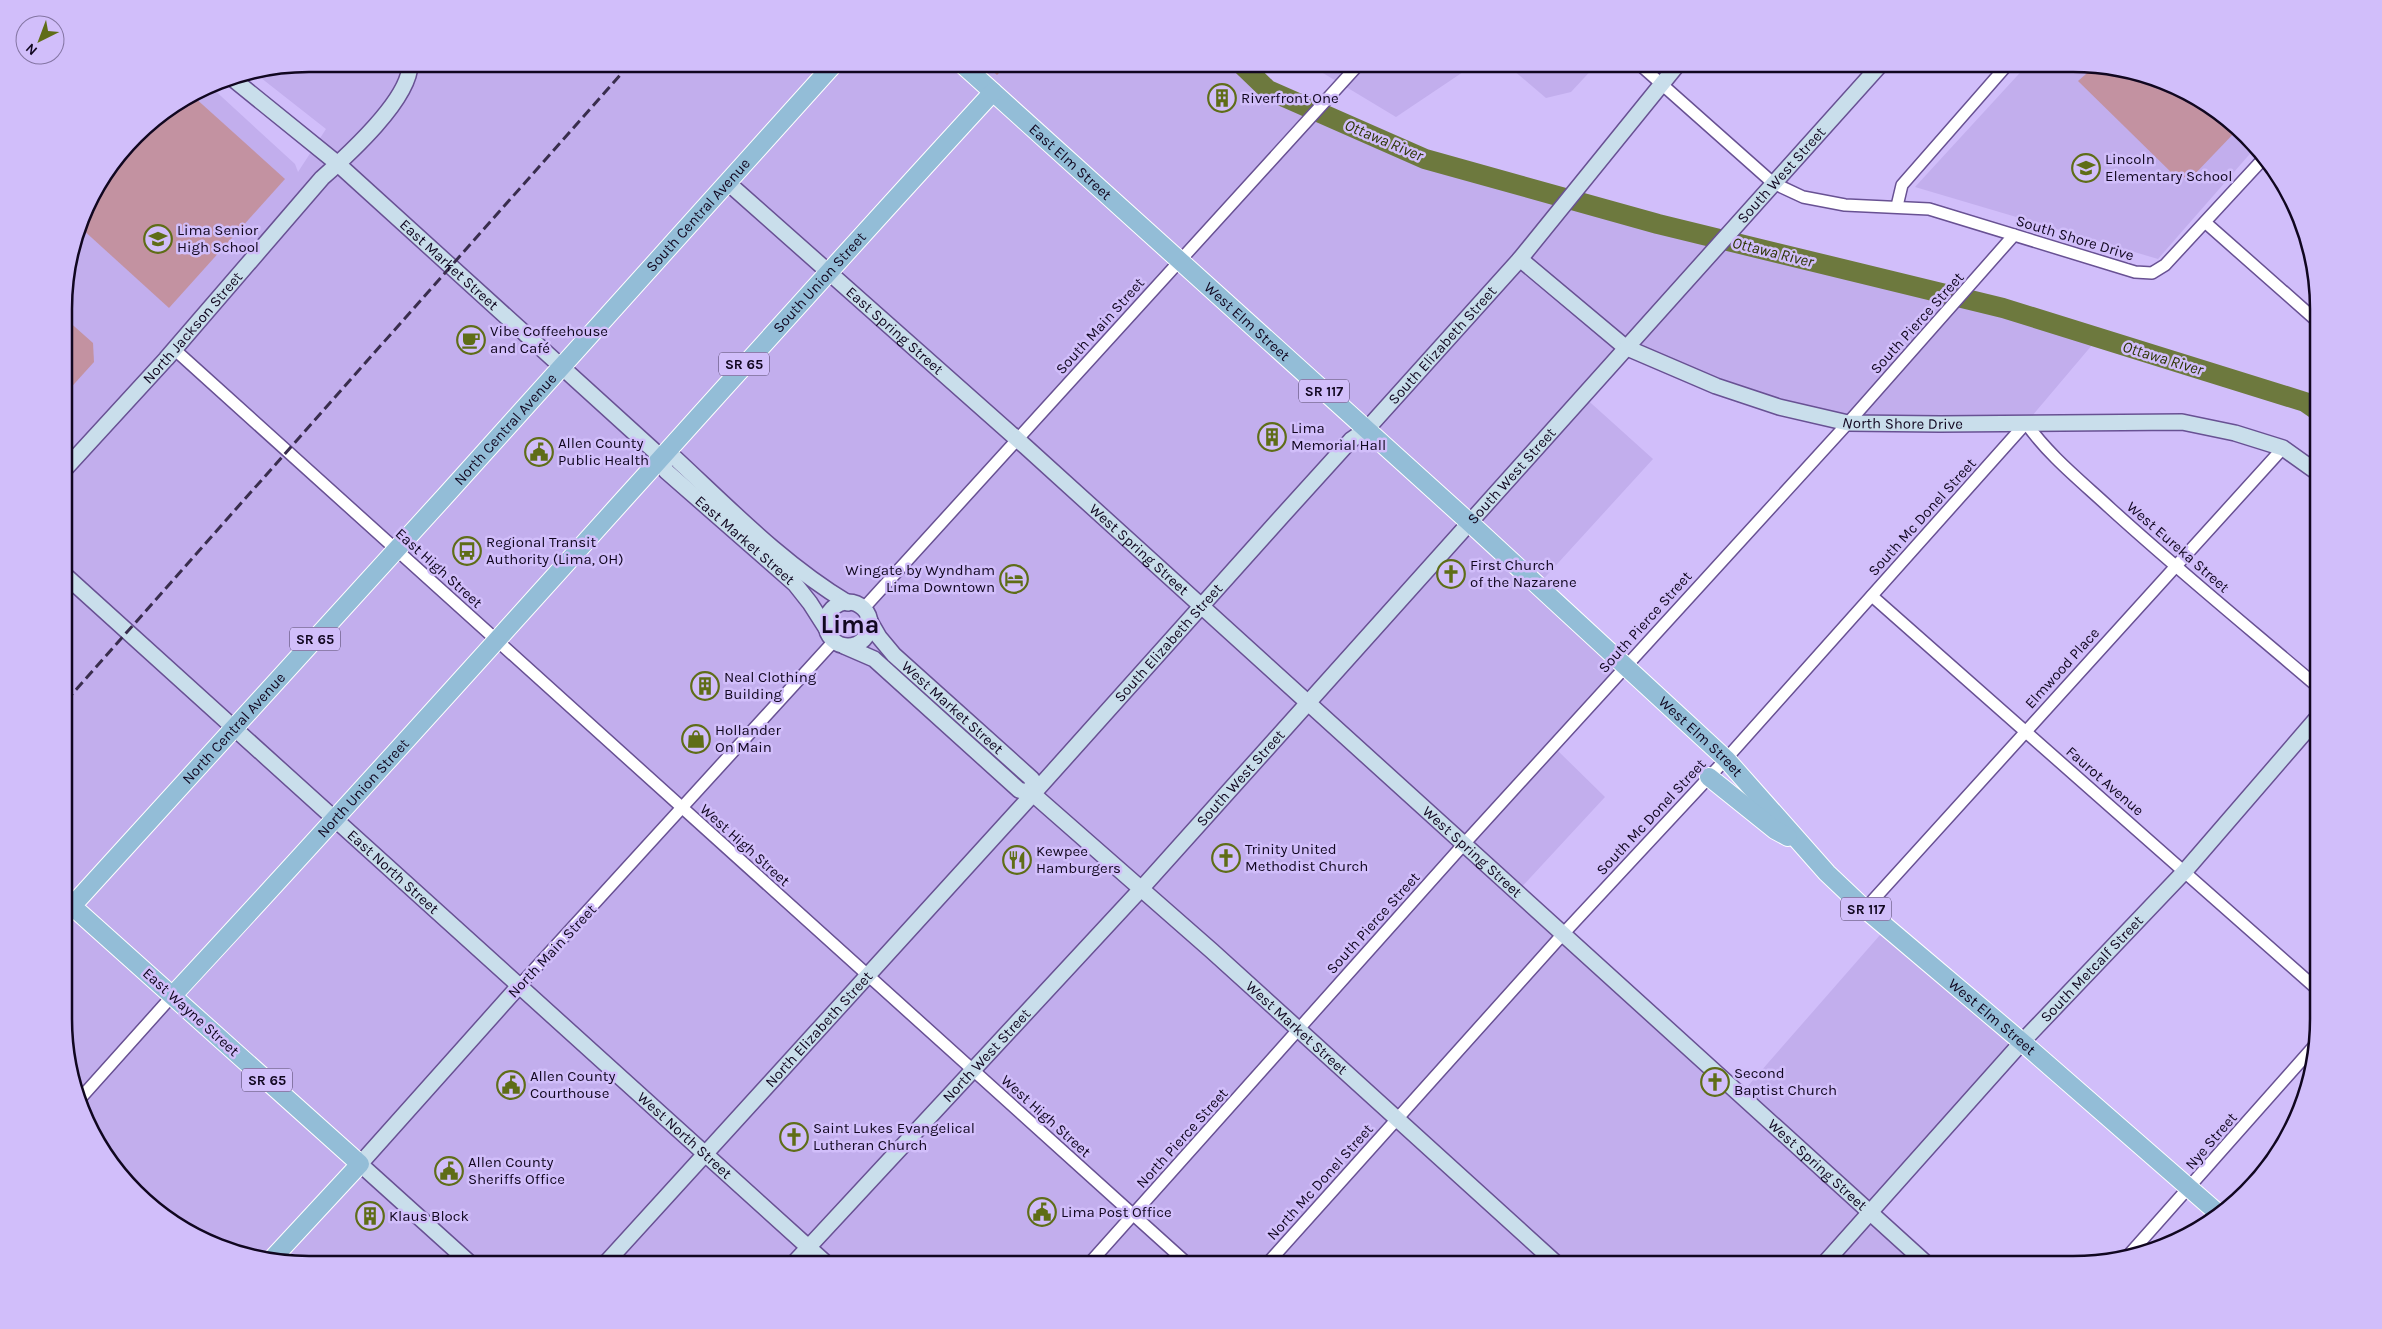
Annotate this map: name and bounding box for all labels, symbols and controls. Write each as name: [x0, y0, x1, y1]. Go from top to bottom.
north arrow: [15, 15, 65, 65]
text: N: [22, 40, 41, 59]
building icon: Riverfront One: [1207, 83, 1237, 113]
place label: Riverfront One: [1241, 89, 1339, 107]
water label: Ottawa River: [1342, 115, 1427, 165]
street label: East Elm Street: [1025, 120, 1116, 204]
street label: South West Street: [1733, 123, 1830, 227]
place label: Lincoln Elementary School: [2105, 150, 2232, 185]
school or university icon: Lincoln Elementary School: [2071, 153, 2101, 183]
street label: South Central Avenue: [642, 154, 754, 276]
street label: South Shore Drive: [2014, 211, 2136, 265]
street label: East Market Street: [396, 215, 502, 314]
place label: Lima Senior High School: [177, 221, 259, 256]
school or university icon: Lima Senior High School: [143, 224, 173, 254]
street label: South Union Street: [769, 228, 870, 337]
water label: Ottawa River: [1730, 233, 1816, 271]
street label: North Jackson Street: [139, 268, 246, 387]
street label: South Pierce Street: [1867, 268, 1968, 378]
street label: South Main Street: [1052, 274, 1148, 378]
street label: West Elm Street: [1200, 278, 1294, 365]
street label: South Elizabeth Street: [1384, 282, 1501, 408]
street label: East Spring Street: [842, 283, 947, 379]
place label: Vibe Coffeehouse and Café: [490, 322, 608, 357]
cafe icon: Vibe Coffeehouse and Café: [456, 325, 486, 355]
water label: Ottawa River: [2120, 337, 2206, 379]
road number: SR 65: [719, 352, 769, 376]
street label: North Central Avenue: [450, 369, 560, 489]
road number: SR 117: [1299, 380, 1349, 402]
street label: North Shore Drive: [1841, 413, 1963, 433]
place label: Lima Memorial Hall: [1291, 419, 1386, 454]
building icon: Lima Memorial Hall: [1257, 422, 1287, 452]
street label: South West Street: [1464, 424, 1560, 528]
place label: Allen County Public Health: [558, 434, 649, 469]
public building icon: Allen County Public Health: [524, 437, 554, 467]
street label: South Mc Donel Street: [1864, 454, 1980, 580]
street label: East Market Street: [691, 492, 799, 589]
street label: West Eureka Street: [2123, 498, 2233, 597]
street label: West Spring Street: [1086, 500, 1193, 599]
street label: East High Street: [392, 524, 486, 612]
place label: Regional Transit Authority (Lima, OH): [486, 533, 624, 568]
bus stop icon: Regional Transit Authority (Lima, OH): [452, 536, 482, 566]
place label: First Church of the Nazarene: [1470, 556, 1577, 591]
church icon: First Church of the Nazarene: [1436, 559, 1466, 589]
place label: Wingate by Wyndham Lima Downtown: [845, 561, 995, 596]
hotel icon: Wingate by Wyndham Lima Downtown: [999, 564, 1029, 594]
street label: South Pierce Street: [1595, 567, 1696, 677]
street label: South Elizabeth Street: [1111, 580, 1226, 706]
district label: Lima: [821, 610, 879, 639]
street label: Elmwood Place: [2021, 624, 2103, 712]
road number: SR 65: [290, 628, 340, 650]
street label: West Market Street: [898, 657, 1007, 758]
place label: Neal Clothing Building: [724, 668, 817, 703]
street label: North Central Avenue: [178, 669, 289, 788]
building icon: Neal Clothing Building: [690, 671, 720, 701]
street label: West Elm Street: [1655, 692, 1747, 781]
place label: Hollander On Main: [715, 721, 782, 756]
shop icon: Hollander On Main: [681, 724, 711, 754]
street label: South West Street: [1193, 726, 1289, 830]
street label: North Union Street: [314, 735, 413, 841]
street label: Faurot Avenue: [2062, 742, 2148, 820]
street label: South Mc Donel Street: [1592, 755, 1710, 879]
street label: West High Street: [696, 800, 794, 890]
street label: West Spring Street: [1419, 802, 1526, 902]
street label: East North Street: [344, 826, 443, 918]
place label: Trinity United Methodist Church: [1245, 840, 1368, 875]
place label: Kewpee Hamburgers: [1036, 842, 1121, 877]
church icon: Trinity United Methodist Church: [1211, 843, 1241, 873]
restaurant icon: Kewpee Hamburgers: [1002, 845, 1032, 875]
street label: South Pierce Street: [1323, 868, 1424, 978]
road number: SR 117: [1841, 898, 1891, 921]
street label: North Main Street: [504, 900, 600, 1002]
street label: South Metcalf Street: [2037, 911, 2147, 1026]
street label: East Wayne Street: [139, 964, 243, 1060]
street label: North Elizabeth Street: [761, 967, 876, 1091]
street label: West Elm Street: [1945, 974, 2040, 1059]
street label: West Market Street: [1242, 977, 1351, 1079]
street label: North West Street: [939, 1005, 1035, 1106]
place label: Second Baptist Church: [1734, 1064, 1837, 1099]
place label: Allen County Courthouse: [530, 1067, 616, 1102]
church icon: Second Baptist Church: [1700, 1067, 1730, 1097]
road number: SR 65: [242, 1068, 292, 1092]
public building icon: Allen County Courthouse: [496, 1070, 526, 1100]
street label: West High Street: [997, 1071, 1095, 1161]
street label: North Pierce Street: [1132, 1084, 1232, 1192]
street label: West North Street: [634, 1088, 736, 1183]
street label: Nye Street: [2181, 1109, 2241, 1173]
street label: West Spring Street: [1764, 1115, 1871, 1215]
place label: Saint Lukes Evangelical Lutheran Church: [813, 1119, 975, 1154]
street label: North Mc Donel Street: [1263, 1120, 1377, 1244]
church icon: Saint Lukes Evangelical Lutheran Church: [779, 1122, 809, 1152]
place label: Allen County Sheriffs Office: [468, 1153, 565, 1188]
public building icon: Allen County Sheriffs Office: [434, 1156, 464, 1186]
public building icon: Lima Post Office: [1027, 1197, 1057, 1227]
building icon: Klaus Block: [355, 1201, 385, 1231]
place label: Lima Post Office: [1061, 1203, 1172, 1221]
place label: Klaus Block: [389, 1207, 469, 1225]

